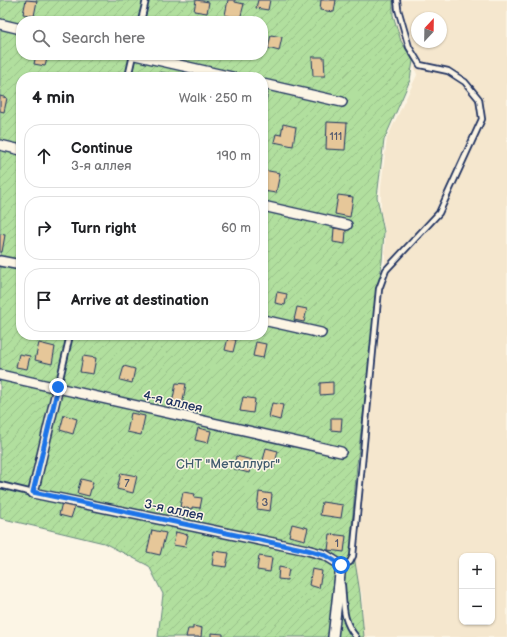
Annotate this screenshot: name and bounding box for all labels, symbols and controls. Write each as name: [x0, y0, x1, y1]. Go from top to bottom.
north arrow: [411, 12, 447, 48]
search box: [16, 16, 268, 60]
icon: search: [30, 27, 52, 49]
text: Search here: [62, 29, 145, 48]
text: 4 min: [32, 88, 75, 108]
text: Walk · 250 m: [179, 90, 252, 106]
house number: 111: [330, 130, 342, 143]
text: Continue: [71, 139, 133, 158]
icon: ahead: [33, 145, 55, 167]
text: 190 m: [217, 148, 251, 164]
text: 3-я аллея: [71, 158, 131, 174]
icon: right: [33, 217, 55, 239]
text: Turn right: [71, 219, 136, 238]
text: 60 m: [221, 220, 251, 236]
icon: arrive: [33, 289, 55, 311]
text: Arrive at destination: [71, 291, 209, 310]
route end: [49, 378, 67, 396]
street label: 4-я аллея: [142, 387, 204, 417]
park label: СНТ "Металлург": [176, 456, 280, 472]
house number: 7: [124, 477, 130, 490]
street label: 3-я аллея: [143, 496, 205, 524]
house number: 3: [262, 496, 269, 509]
house number: 1: [335, 537, 339, 550]
map controls: [459, 553, 495, 625]
button: +: [459, 553, 495, 589]
route start: [332, 556, 350, 574]
button: −: [459, 589, 495, 625]

